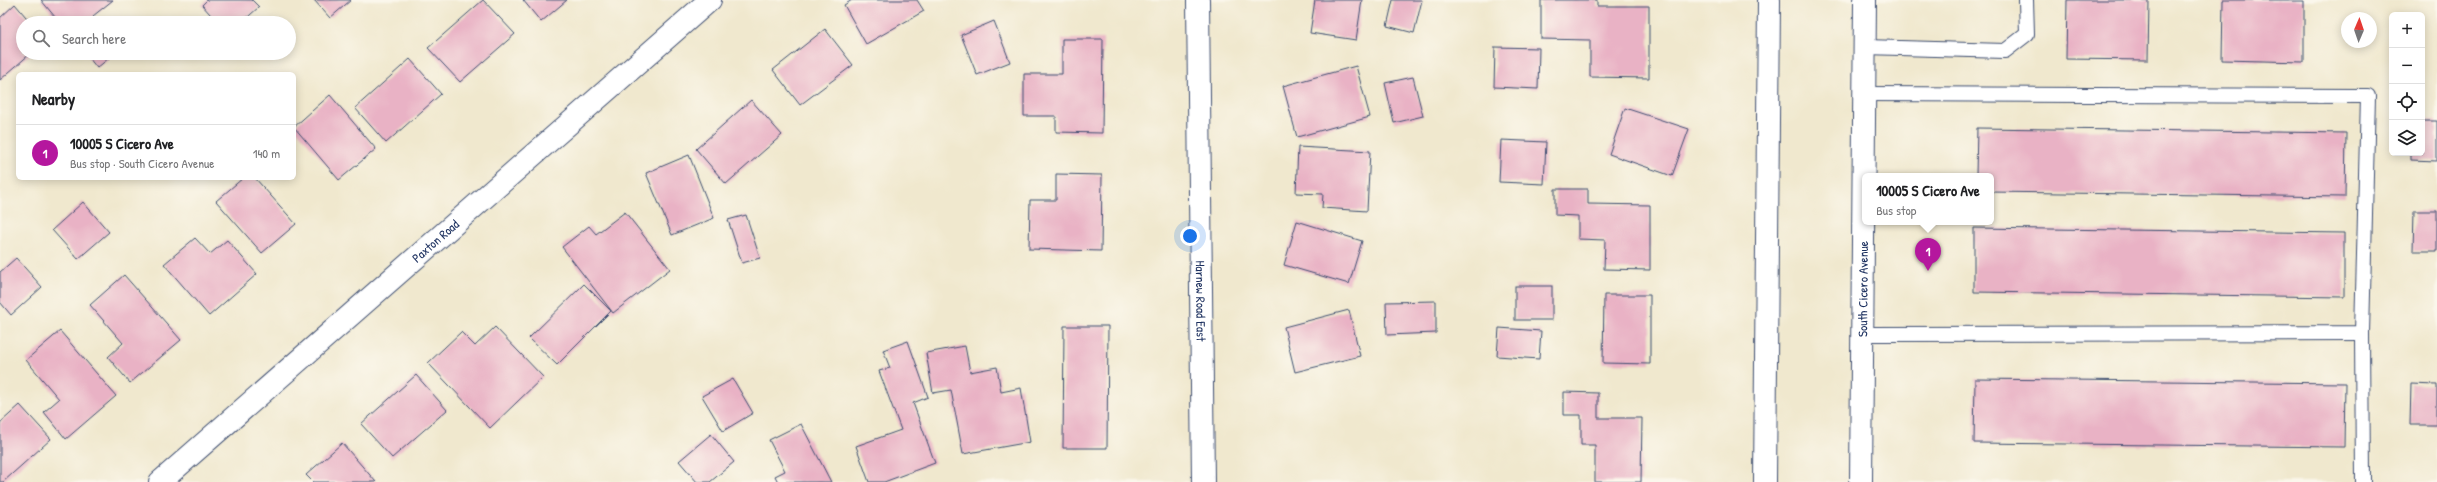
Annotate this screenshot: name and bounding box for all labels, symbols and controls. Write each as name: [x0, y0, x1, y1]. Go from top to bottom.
north arrow: [2341, 12, 2377, 48]
map controls: [2389, 12, 2425, 156]
button: +: [2389, 12, 2425, 48]
search box: [16, 16, 296, 60]
icon: search: [30, 27, 52, 49]
text: Search here: [62, 28, 126, 49]
button: −: [2389, 48, 2425, 84]
button: locate: [2389, 84, 2425, 120]
text: Nearby: [32, 87, 75, 110]
button: layers: [2389, 120, 2425, 156]
text: 10005 S Cicero Ave: [70, 133, 174, 154]
text: 1: [43, 144, 47, 162]
text: 140 m: [253, 144, 280, 162]
text: Bus stop · South Cicero Avenue: [70, 154, 214, 172]
popup: [1862, 173, 1994, 225]
text: 10005 S Cicero Ave: [1876, 180, 1980, 201]
text: Bus stop: [1876, 201, 1916, 219]
street label: Paxton Road: [408, 215, 463, 266]
your location: [1180, 226, 1200, 246]
pin: 1: [1915, 238, 1941, 271]
street label: South Cicero Avenue: [1853, 241, 1872, 337]
street label: Harnew Road East: [1192, 260, 1211, 342]

